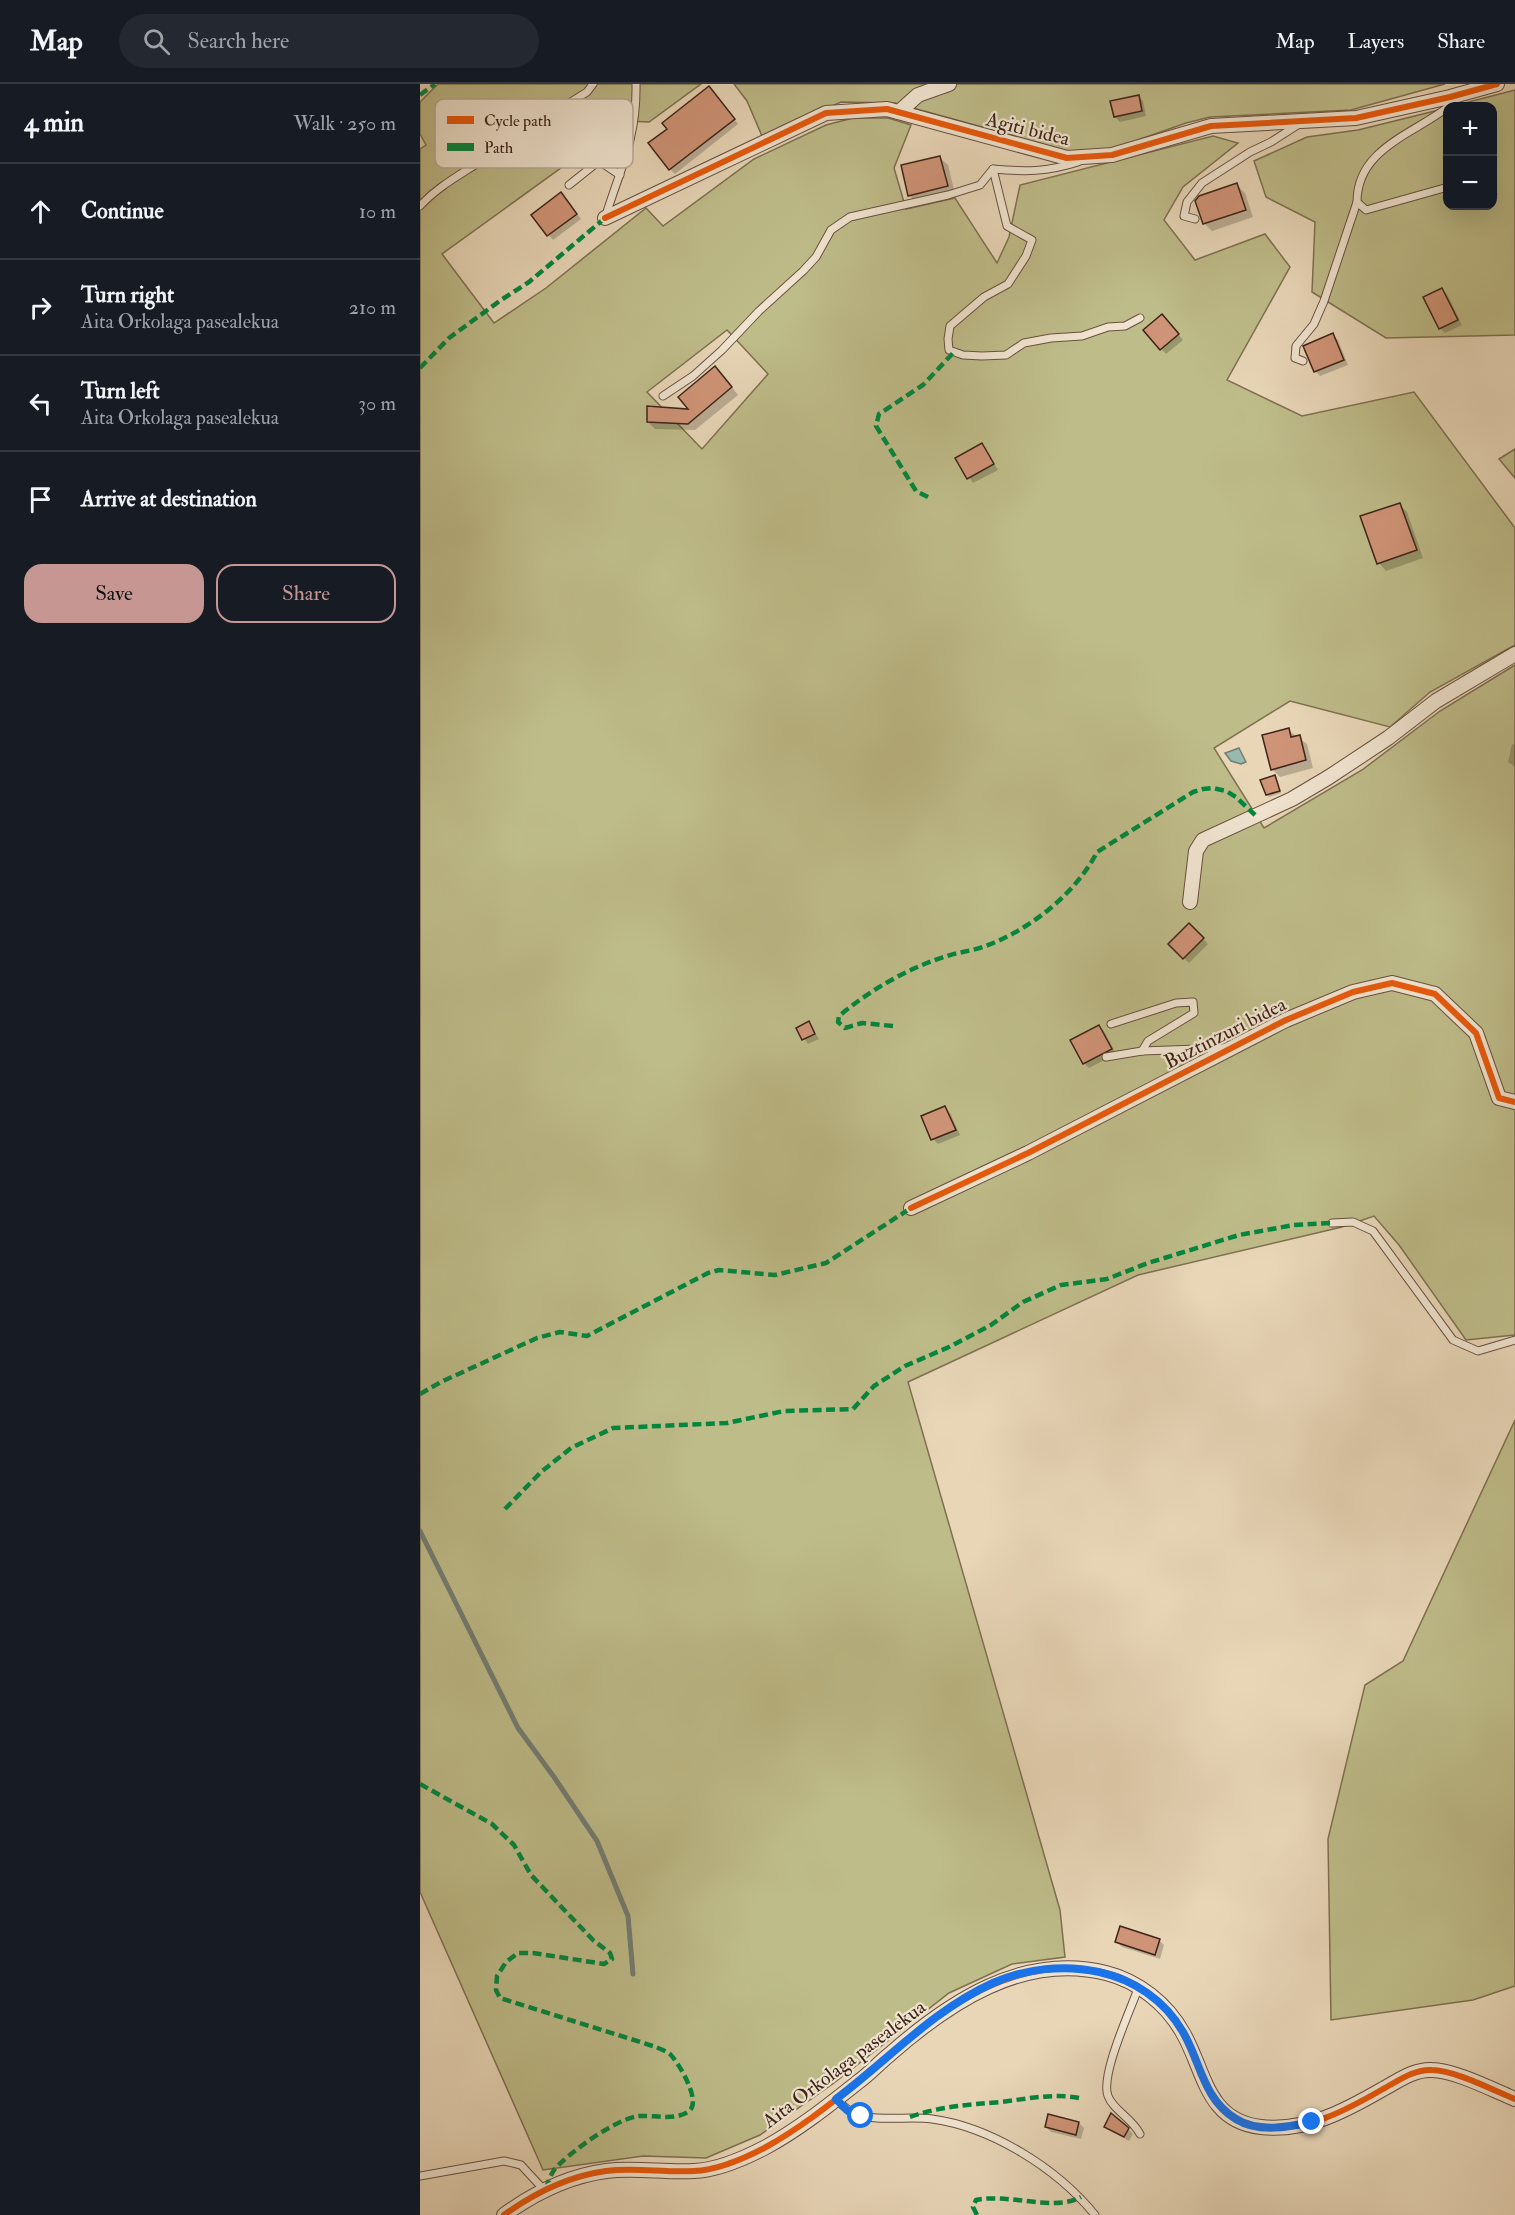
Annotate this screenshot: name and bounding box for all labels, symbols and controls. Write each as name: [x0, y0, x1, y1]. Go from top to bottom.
search box: [119, 14, 539, 68]
text: Map: [30, 24, 83, 59]
icon: search: [140, 25, 173, 58]
text: Search here: [188, 27, 289, 55]
text: Map: [1275, 28, 1315, 55]
text: Layers: [1348, 28, 1404, 55]
text: Share: [1437, 28, 1485, 55]
legend: [435, 99, 633, 168]
map controls: [1443, 102, 1497, 210]
button: +: [1443, 102, 1497, 156]
street label: Agiti bidea: [983, 106, 1073, 152]
text: 4 min: [24, 107, 84, 139]
text: Walk · 250 m: [293, 111, 396, 136]
text: Cycle path: [484, 111, 552, 132]
text: Path: [484, 138, 514, 158]
button: −: [1443, 156, 1497, 210]
icon: ahead: [24, 195, 57, 228]
text: Continue: [81, 197, 164, 225]
text: 10 m: [359, 199, 396, 224]
text: Turn right: [81, 281, 174, 309]
icon: right: [24, 291, 57, 324]
text: 210 m: [349, 295, 396, 320]
text: Aita Orkolaga pasealekua: [81, 309, 279, 334]
text: Turn left: [81, 377, 160, 405]
icon: left: [24, 387, 57, 420]
text: 30 m: [358, 391, 396, 416]
text: Aita Orkolaga pasealekua: [81, 405, 279, 430]
icon: arrive: [24, 483, 57, 516]
text: Arrive at destination: [81, 485, 257, 513]
button: Save: [24, 564, 204, 623]
button: Share: [216, 564, 396, 623]
street label: Buztinzuri bidea: [1160, 991, 1291, 1074]
street label: Aita Orkolaga pasealekua: [757, 1994, 932, 2135]
route start: [847, 2102, 873, 2128]
route end: [1298, 2108, 1324, 2134]

